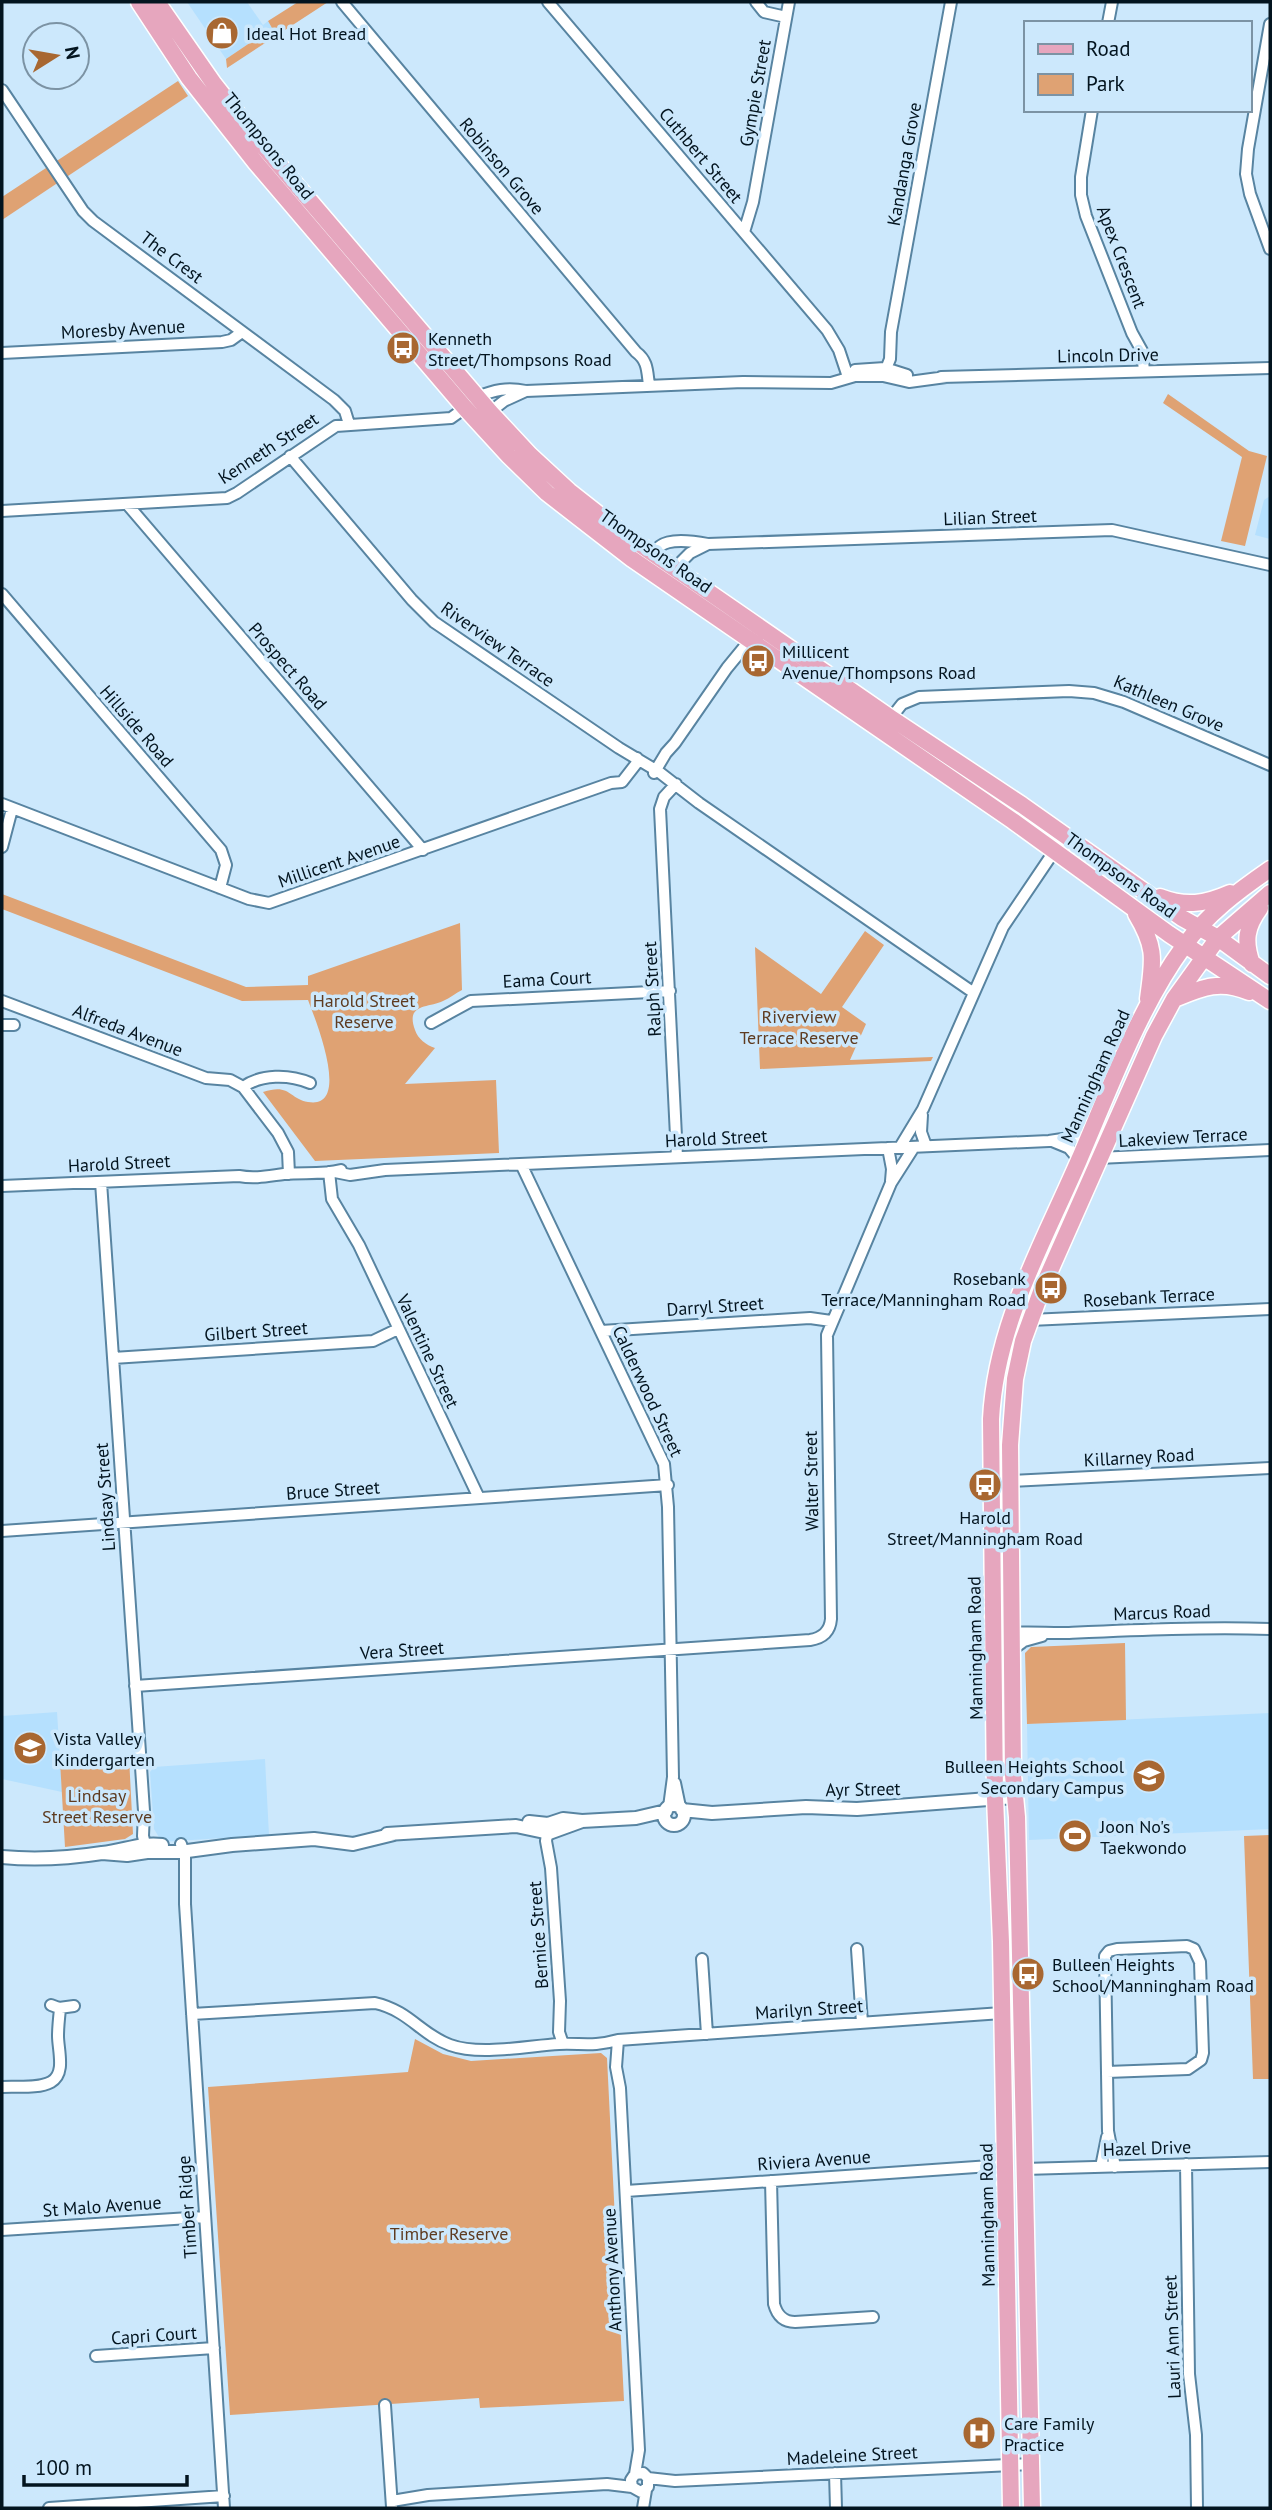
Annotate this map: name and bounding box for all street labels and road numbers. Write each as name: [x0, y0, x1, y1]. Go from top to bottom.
street label: Gympie Street: [734, 38, 776, 148]
street label: Thompsons Road: [219, 88, 319, 204]
street label: Kandanga Grove: [882, 100, 926, 228]
street label: Cuthbert Street: [654, 102, 748, 208]
street label: Robinson Grove: [455, 113, 549, 219]
street label: Apex Crescent: [1092, 202, 1152, 312]
street label: The Crest: [136, 226, 208, 288]
street label: Moresby Avenue: [60, 314, 186, 344]
street label: Lincoln Drive: [1057, 343, 1159, 367]
street label: Kenneth Street: [214, 407, 322, 489]
street label: Thompsons Road: [596, 504, 716, 598]
street label: Lilian Street: [943, 504, 1037, 530]
street label: Riverview Terrace: [437, 596, 559, 692]
street label: Prospect Road: [244, 617, 332, 715]
street label: Kathleen Grove: [1110, 669, 1228, 737]
street label: Hillside Road: [95, 680, 179, 772]
street label: Thompsons Road: [1061, 827, 1181, 923]
street label: Millicent Avenue: [275, 829, 403, 893]
street label: Ralph Street: [638, 941, 666, 1037]
street label: Eama Court: [502, 965, 592, 993]
street label: Alfreda Avenue: [70, 999, 186, 1061]
street label: Manningham Road: [1055, 1006, 1135, 1146]
street label: Lakeview Terrace: [1118, 1122, 1248, 1152]
street label: Harold Street: [664, 1124, 768, 1152]
street label: Harold Street: [67, 1149, 171, 1177]
street label: Rosebank Terrace: [1083, 1282, 1215, 1312]
street label: Valentine Street: [391, 1289, 464, 1412]
street label: Darryl Street: [666, 1291, 764, 1321]
street label: Gilbert Street: [204, 1316, 308, 1346]
street label: Calderwood Street: [608, 1322, 688, 1460]
street label: Walter Street: [799, 1431, 823, 1531]
street label: Lindsay Street: [90, 1442, 120, 1552]
street label: Killarney Road: [1083, 1443, 1195, 1471]
street label: Bruce Street: [285, 1475, 381, 1505]
street label: Manningham Road: [962, 1576, 988, 1720]
street label: Marcus Road: [1113, 1599, 1211, 1625]
street label: Vera Street: [358, 1636, 445, 1664]
street label: Ayr Street: [825, 1777, 901, 1801]
street label: Bernice Street: [523, 1880, 553, 1990]
street label: Marilyn Street: [754, 1994, 864, 2024]
street label: Hazel Drive: [1102, 2135, 1192, 2161]
street label: Manningham Road: [974, 2143, 1000, 2287]
street label: Riviera Avenue: [757, 2145, 871, 2175]
street label: Timber Ridge: [172, 2155, 202, 2259]
street label: St Malo Avenue: [42, 2190, 162, 2222]
street label: Anthony Avenue: [597, 2207, 627, 2333]
street label: Lauri Ann Street: [1158, 2275, 1186, 2399]
street label: Capri Court: [110, 2321, 198, 2349]
street label: Madeleine Street: [786, 2440, 918, 2470]

